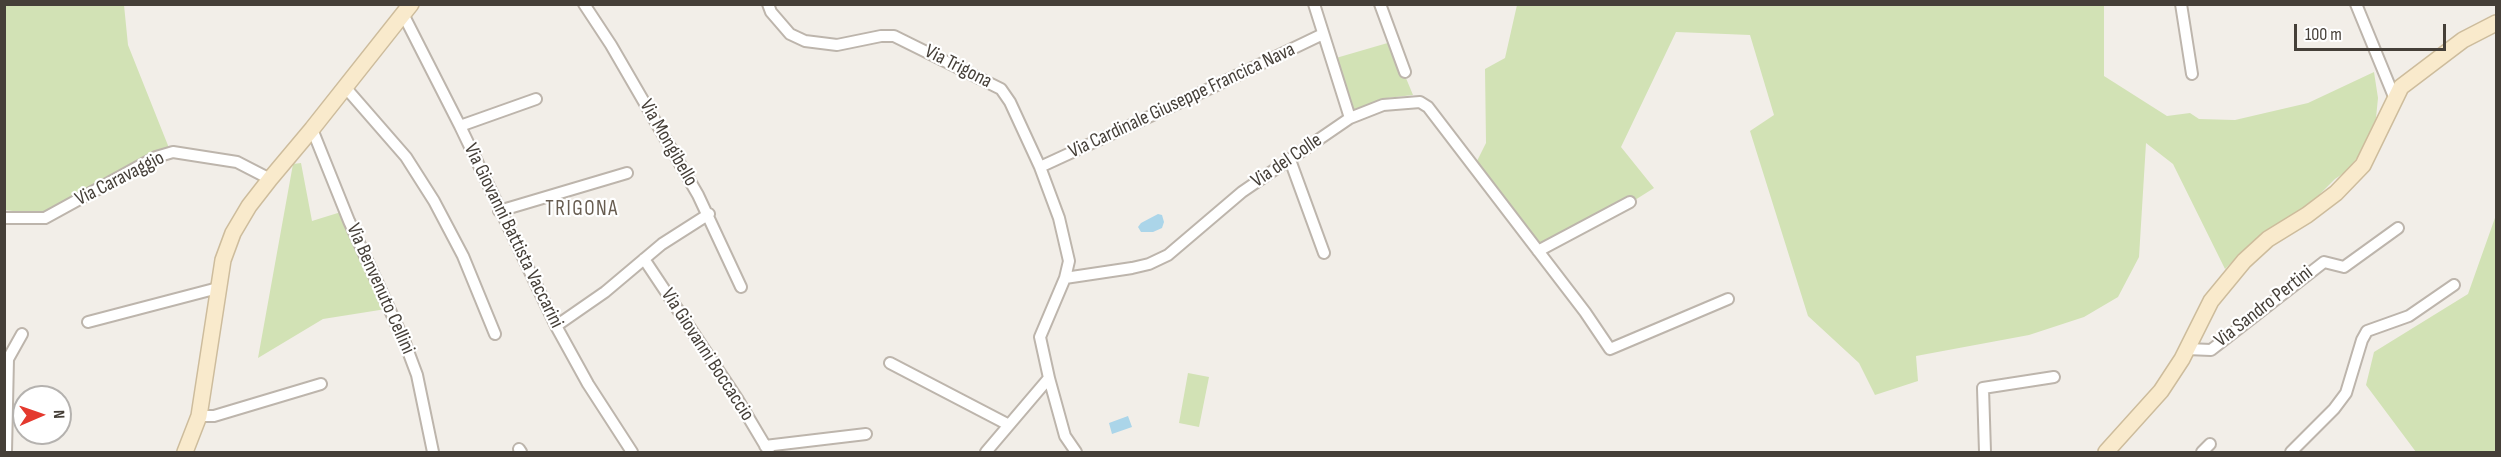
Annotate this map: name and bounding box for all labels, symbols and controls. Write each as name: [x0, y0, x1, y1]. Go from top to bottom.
scale bar: [2297, 12, 2448, 50]
text: 100 m: [2305, 24, 2342, 45]
street label: Via Cardinale Giuseppe Francica Nava: [1065, 38, 1299, 164]
street label: Via Trigona: [920, 40, 996, 94]
street label: Via Mongibello: [634, 95, 702, 191]
street label: Via del Colle: [1247, 129, 1327, 193]
street label: Via Giovanni Battista Vaccarini: [458, 140, 568, 332]
street label: Via Caravaggio: [71, 146, 169, 212]
district label: TRIGONA: [545, 197, 619, 223]
street label: Via Benvenuto Cellini: [340, 220, 420, 358]
street label: Via Sandro Pertini: [2210, 261, 2318, 353]
street label: Via Giovanni Boccaccio: [655, 284, 759, 426]
north arrow: [12, 385, 72, 445]
text: N: [49, 410, 68, 419]

